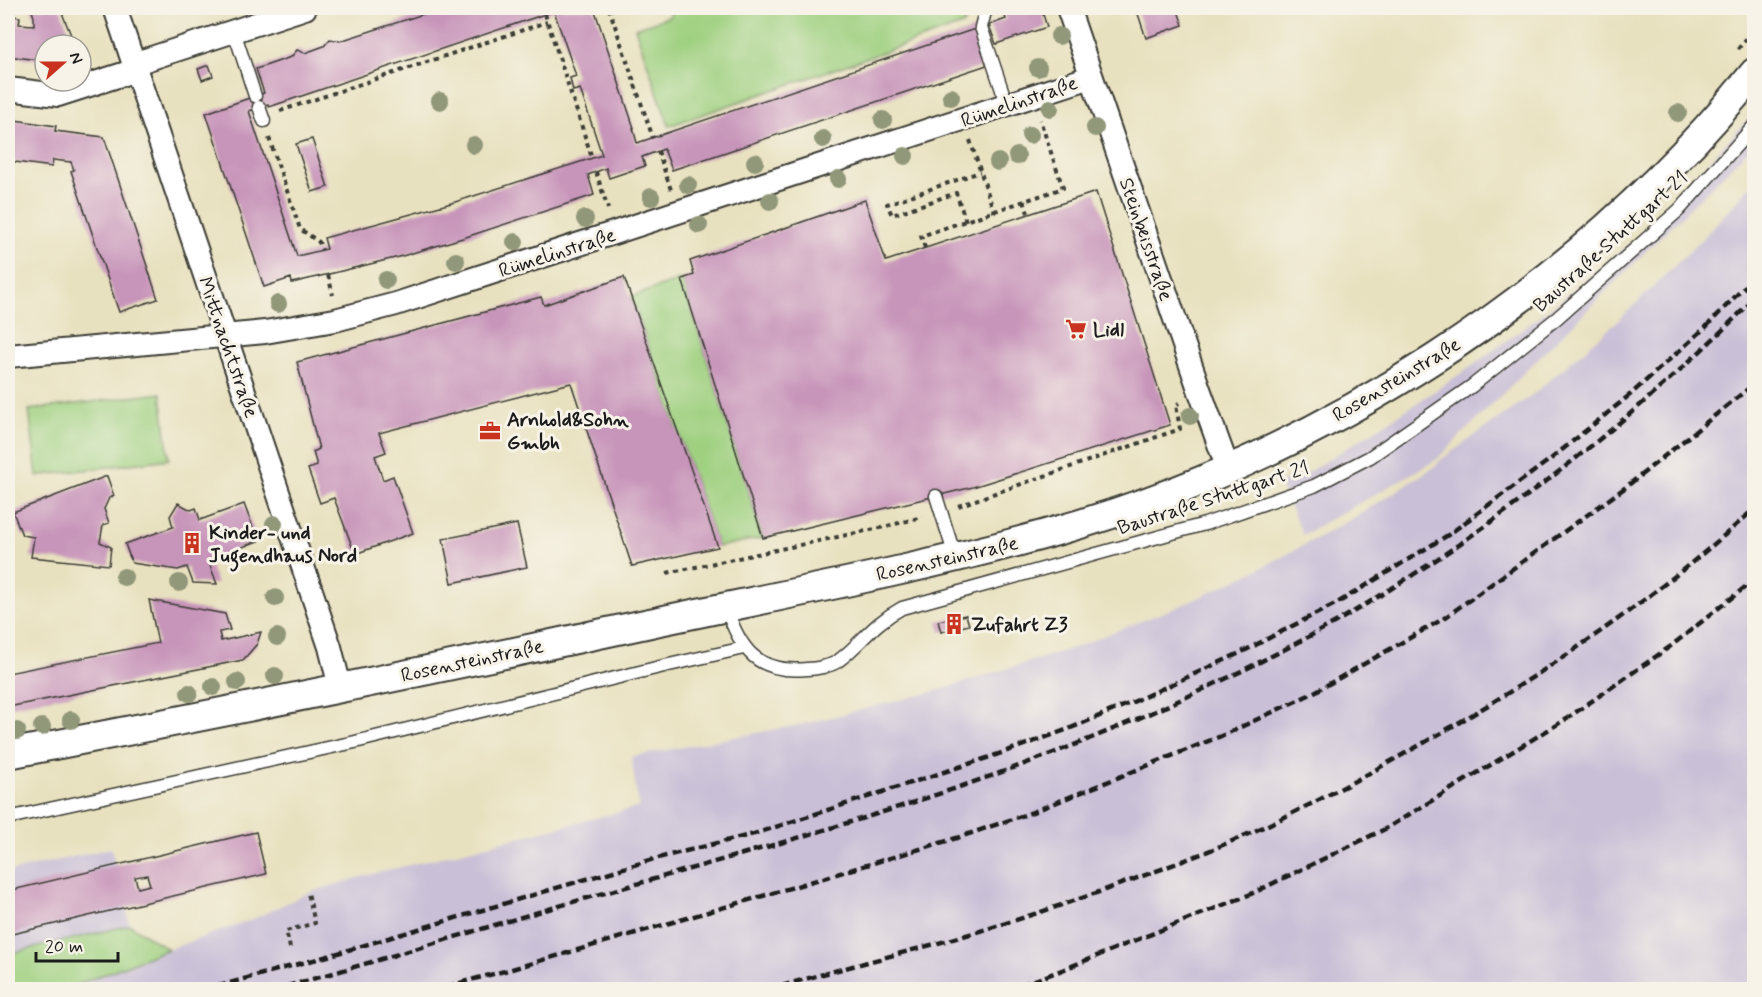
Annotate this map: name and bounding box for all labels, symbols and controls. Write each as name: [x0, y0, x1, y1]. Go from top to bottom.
north arrow: [33, 33, 93, 93]
text: N: [64, 49, 87, 67]
street label: Rümelinstraße: [958, 70, 1081, 135]
street label: Baustraße Stuttgart 21: [1528, 165, 1694, 319]
street label: Steinbeisstraße: [1112, 174, 1179, 305]
street label: Rümelinstraße: [495, 222, 620, 285]
street label: Mittnachtstraße: [191, 273, 264, 422]
supermarket icon: Lidl: [1064, 317, 1088, 341]
place label: Lidl: [1093, 317, 1124, 344]
street label: Rosensteinstraße: [1328, 331, 1466, 429]
place label: Arnhold&Sohn Gmbh: [507, 407, 629, 457]
office icon: Arnhold&Sohn Gmbh: [478, 419, 502, 443]
street label: Baustraße Stuttgart 21: [1114, 455, 1313, 542]
place label: Kinder- und Jugendhaus Nord: [209, 520, 357, 572]
street label: Rosensteinstraße: [874, 530, 1021, 589]
building icon: Kinder- und Jugendhaus Nord: [180, 531, 204, 555]
building icon: Zufahrt Z3: [942, 612, 966, 636]
place label: Zufahrt Z3: [971, 612, 1069, 639]
street label: Rosensteinstraße: [399, 633, 546, 690]
scale bar: [36, 925, 118, 963]
text: 20 m: [45, 935, 83, 959]

